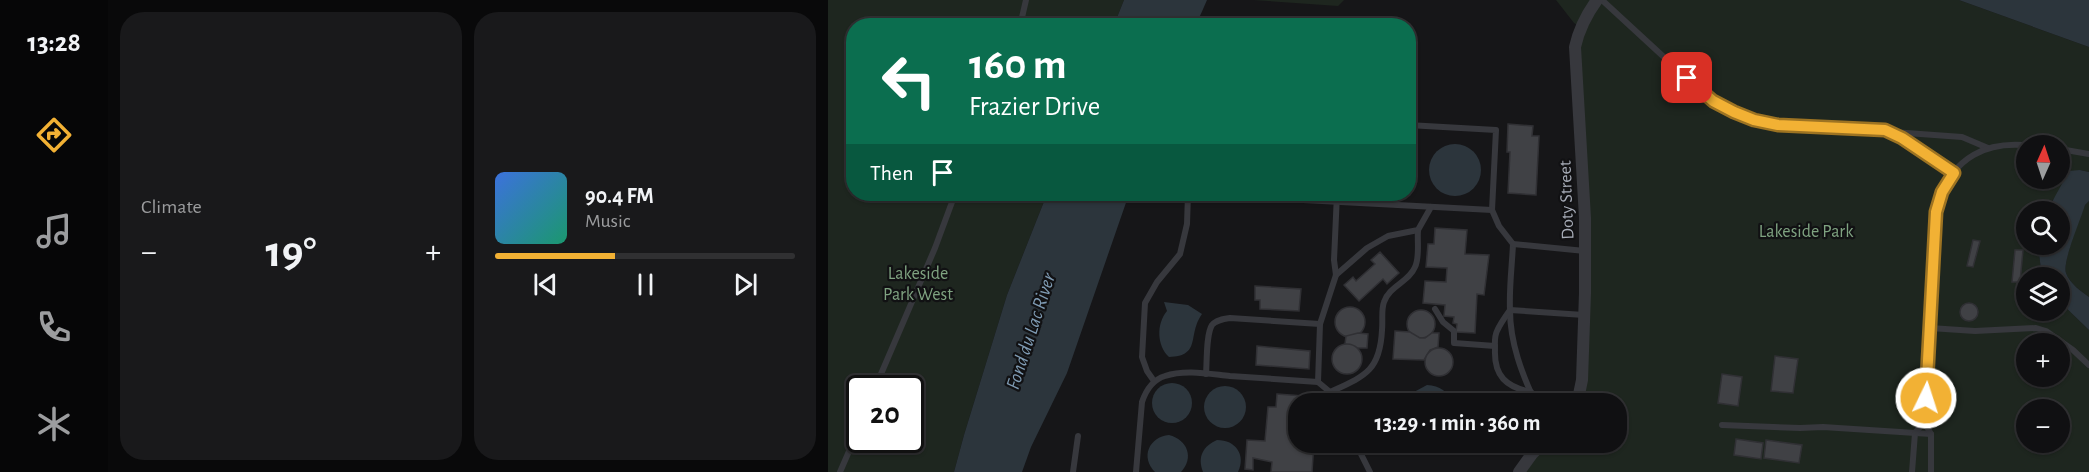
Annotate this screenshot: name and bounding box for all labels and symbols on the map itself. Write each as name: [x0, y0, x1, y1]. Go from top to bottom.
pin: [1661, 52, 1712, 103]
north arrow: [2016, 135, 2070, 189]
street label: Doty Street: [1557, 160, 1577, 240]
park label: Lakeside Park: [1759, 223, 1854, 241]
park label: Lakeside Park West: [883, 265, 953, 304]
water label: Fond du Lac River: [1003, 270, 1059, 392]
position arrow: [1894, 366, 1958, 430]
speed limit sign: 20: [846, 375, 924, 453]

